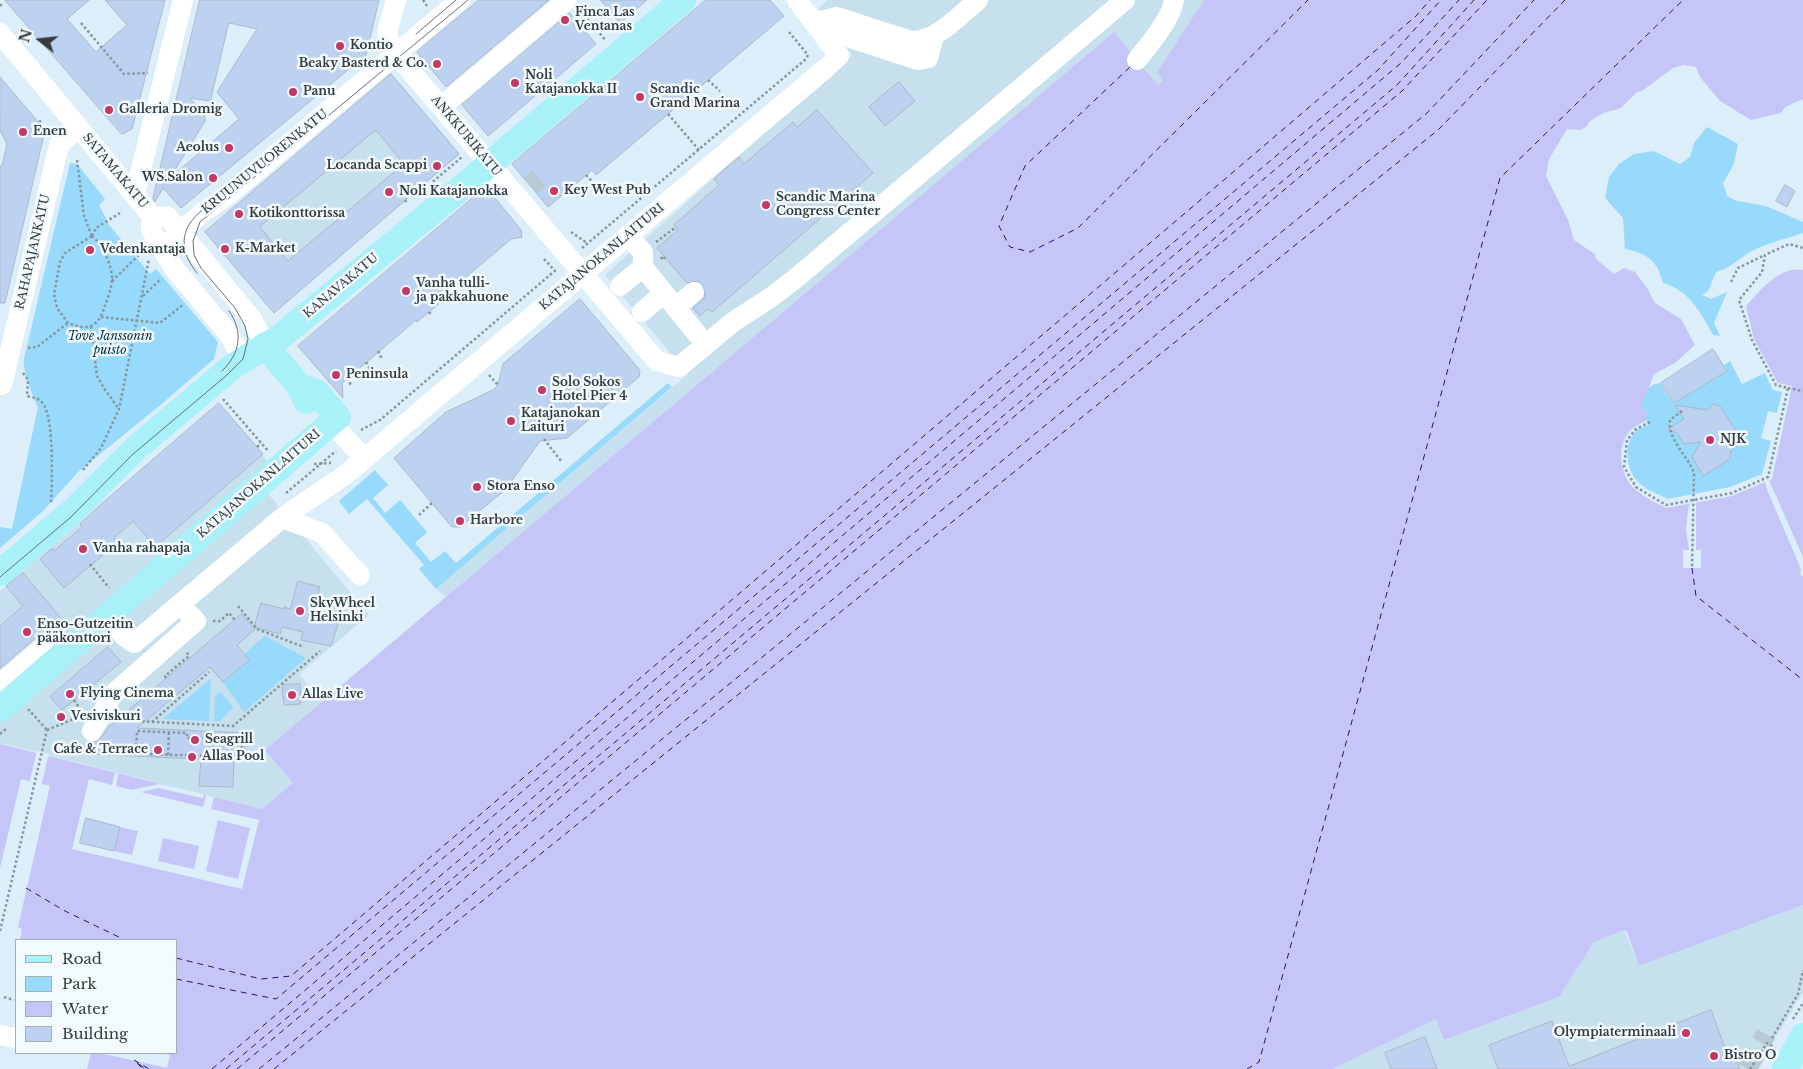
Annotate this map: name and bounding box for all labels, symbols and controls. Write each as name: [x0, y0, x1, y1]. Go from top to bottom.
place label: Finca Las Ventanas: [575, 6, 635, 34]
marker: Finca Las Ventanas: [559, 14, 571, 26]
north arrow: [15, 15, 65, 65]
text: N: [15, 27, 36, 45]
place label: Kontio: [350, 39, 393, 53]
marker: Kontio: [334, 40, 346, 52]
place label: Beaky Basterd & Co.: [299, 57, 427, 71]
marker: Beaky Basterd & Co.: [431, 58, 443, 70]
place label: Noli Katajanokka II: [525, 69, 617, 97]
marker: Noli Katajanokka II: [509, 77, 521, 89]
place label: Scandic Grand Marina: [650, 83, 740, 111]
place label: Panu: [303, 85, 336, 99]
marker: Panu: [287, 86, 299, 98]
marker: Scandic Grand Marina: [634, 91, 646, 103]
street label: ANKKURIKATU: [428, 93, 504, 179]
place label: Galleria Dromig: [119, 103, 222, 117]
marker: Galleria Dromig: [103, 104, 115, 116]
street label: KRUUNUVUORENKATU: [199, 107, 331, 217]
place label: Enen: [33, 125, 67, 139]
marker: Enen: [17, 126, 29, 138]
street label: SATAMAKATU: [79, 130, 151, 212]
place label: Aeolus: [176, 141, 219, 155]
marker: Aeolus: [223, 142, 235, 154]
place label: Locanda Scappi: [327, 159, 427, 173]
marker: Locanda Scappi: [431, 160, 443, 172]
place label: WS.Salon: [142, 171, 203, 185]
marker: WS.Salon: [207, 172, 219, 184]
place label: Key West Pub: [564, 184, 651, 198]
place label: Noli Katajanokka: [399, 185, 508, 199]
marker: Key West Pub: [548, 185, 560, 197]
marker: Noli Katajanokka: [383, 186, 395, 198]
place label: Scandic Marina Congress Center: [776, 191, 880, 219]
street label: RAHAPAJANKATU: [13, 193, 53, 311]
marker: Scandic Marina Congress Center: [760, 199, 772, 211]
street label: KATAJANOKANLAITURI: [537, 201, 667, 313]
place label: Kotikonttorissa: [249, 207, 345, 221]
marker: Kotikonttorissa: [233, 208, 245, 220]
place label: K-Market: [235, 242, 296, 256]
place label: Vedenkantaja: [100, 243, 186, 257]
marker: K-Market: [219, 243, 231, 255]
marker: Vedenkantaja: [84, 244, 96, 256]
street label: KANAVAKATU: [301, 251, 381, 321]
place label: Vanha tulli- ja pakkahuone: [416, 277, 509, 305]
marker: Vanha tulli- ja pakkahuone: [400, 285, 412, 297]
park label: Tove Janssonin puisto: [67, 330, 153, 358]
place label: Peninsula: [346, 368, 408, 382]
marker: Peninsula: [330, 369, 342, 381]
place label: Solo Sokos Hotel Pier 4: [552, 376, 627, 404]
marker: Solo Sokos Hotel Pier 4: [536, 384, 548, 396]
place label: Katajanokan Laituri: [521, 407, 600, 435]
marker: Katajanokan Laituri: [505, 415, 517, 427]
street label: KATAJANOKANLAITURI: [195, 427, 323, 541]
place label: NJK: [1720, 433, 1746, 447]
marker: NJK: [1704, 434, 1716, 446]
place label: Stora Enso: [487, 480, 555, 494]
marker: Stora Enso: [471, 481, 483, 493]
place label: Harbore: [470, 514, 523, 528]
marker: Harbore: [454, 515, 466, 527]
place label: Vanha rahapaja: [93, 542, 190, 556]
marker: Vanha rahapaja: [77, 543, 89, 555]
place label: SkyWheel Helsinki: [310, 597, 375, 625]
marker: SkyWheel Helsinki: [294, 605, 306, 617]
place label: Enso-Gutzeitin pääkonttori: [37, 618, 133, 646]
marker: Enso-Gutzeitin pääkonttori: [21, 626, 33, 638]
place label: Flying Cinema: [80, 687, 174, 701]
marker: Flying Cinema: [64, 688, 76, 700]
place label: Allas Live: [302, 688, 363, 702]
marker: Allas Live: [286, 689, 298, 701]
place label: Vesiviskuri: [71, 710, 141, 724]
marker: Vesiviskuri: [55, 711, 67, 723]
place label: Seagrill: [205, 733, 253, 747]
marker: Seagrill: [189, 734, 201, 746]
place label: Cafe & Terrace: [53, 743, 148, 757]
marker: Cafe & Terrace: [152, 744, 164, 756]
place label: Allas Pool: [202, 750, 264, 764]
marker: Allas Pool: [186, 751, 198, 763]
legend: [15, 939, 178, 1054]
text: Road: [62, 949, 102, 968]
text: Park: [62, 974, 97, 993]
text: Water: [62, 999, 108, 1018]
text: Building: [62, 1024, 128, 1043]
place label: Olympiaterminaali: [1554, 1026, 1676, 1040]
marker: Olympiaterminaali: [1680, 1027, 1692, 1039]
place label: Bistro O: [1724, 1049, 1776, 1063]
marker: Bistro O: [1708, 1050, 1720, 1062]

